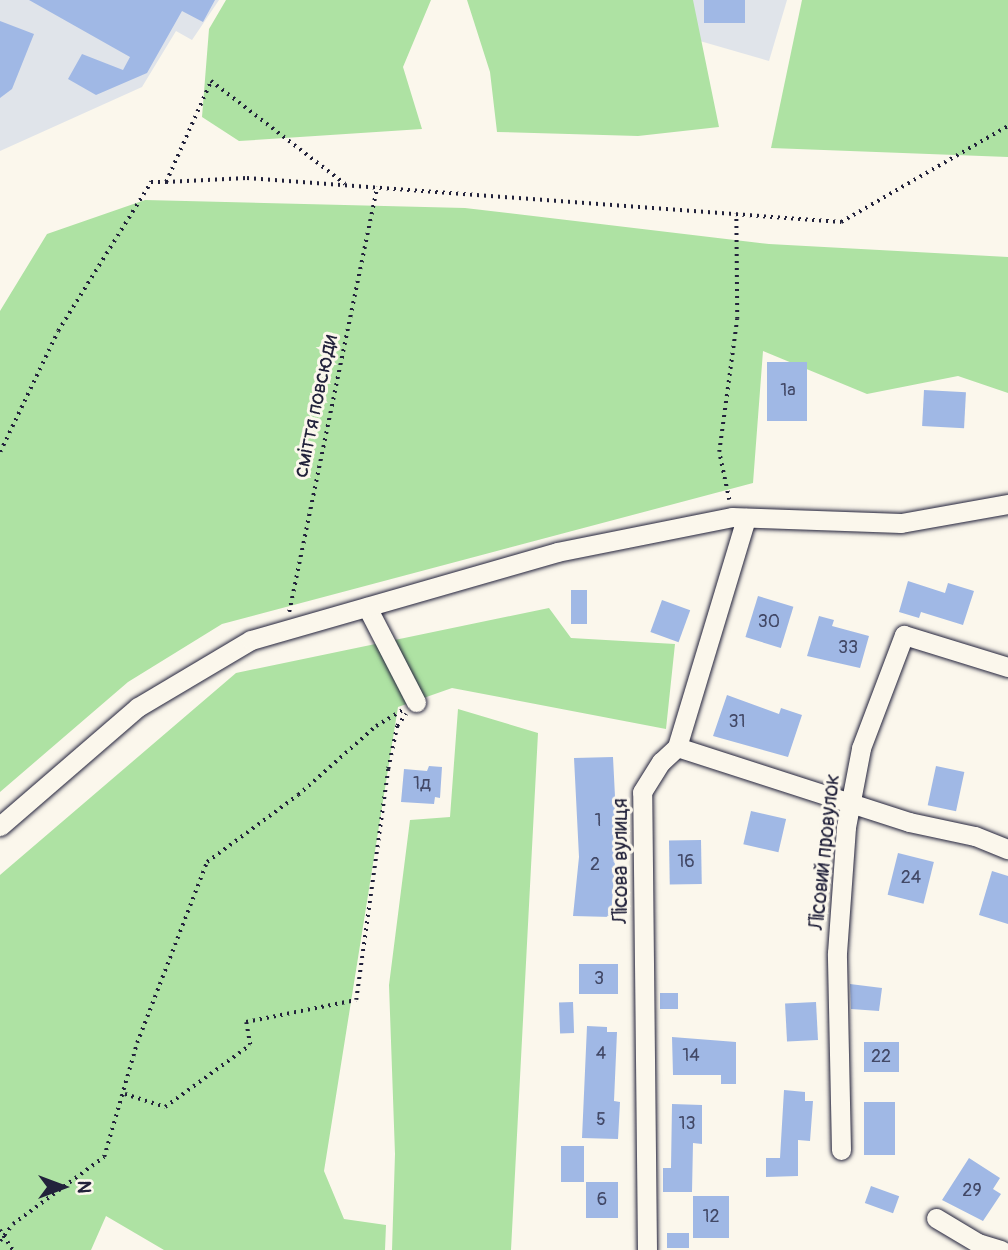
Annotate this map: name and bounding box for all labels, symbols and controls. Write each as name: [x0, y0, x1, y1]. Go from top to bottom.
street label: сміття повсюди: [289, 332, 343, 480]
house number: 1а: [780, 380, 796, 402]
house number: 30: [758, 611, 780, 633]
house number: 33: [838, 637, 858, 659]
house number: 31: [728, 711, 746, 733]
house number: 1д: [413, 773, 431, 795]
street label: Лісовий провулок: [804, 773, 846, 931]
street label: Лісова вулиця: [608, 798, 634, 924]
house number: 1: [594, 810, 602, 832]
house number: 16: [677, 851, 695, 873]
house number: 2: [590, 854, 600, 876]
house number: 24: [901, 867, 921, 889]
house number: 3: [594, 968, 604, 990]
house number: 4: [596, 1043, 606, 1065]
house number: 14: [682, 1045, 700, 1067]
house number: 22: [871, 1046, 891, 1068]
house number: 5: [596, 1109, 606, 1131]
house number: 13: [678, 1113, 696, 1135]
north arrow: [28, 1152, 98, 1222]
house number: 29: [962, 1180, 982, 1202]
text: N: [72, 1181, 96, 1193]
house number: 6: [597, 1189, 607, 1211]
house number: 12: [702, 1206, 720, 1228]

